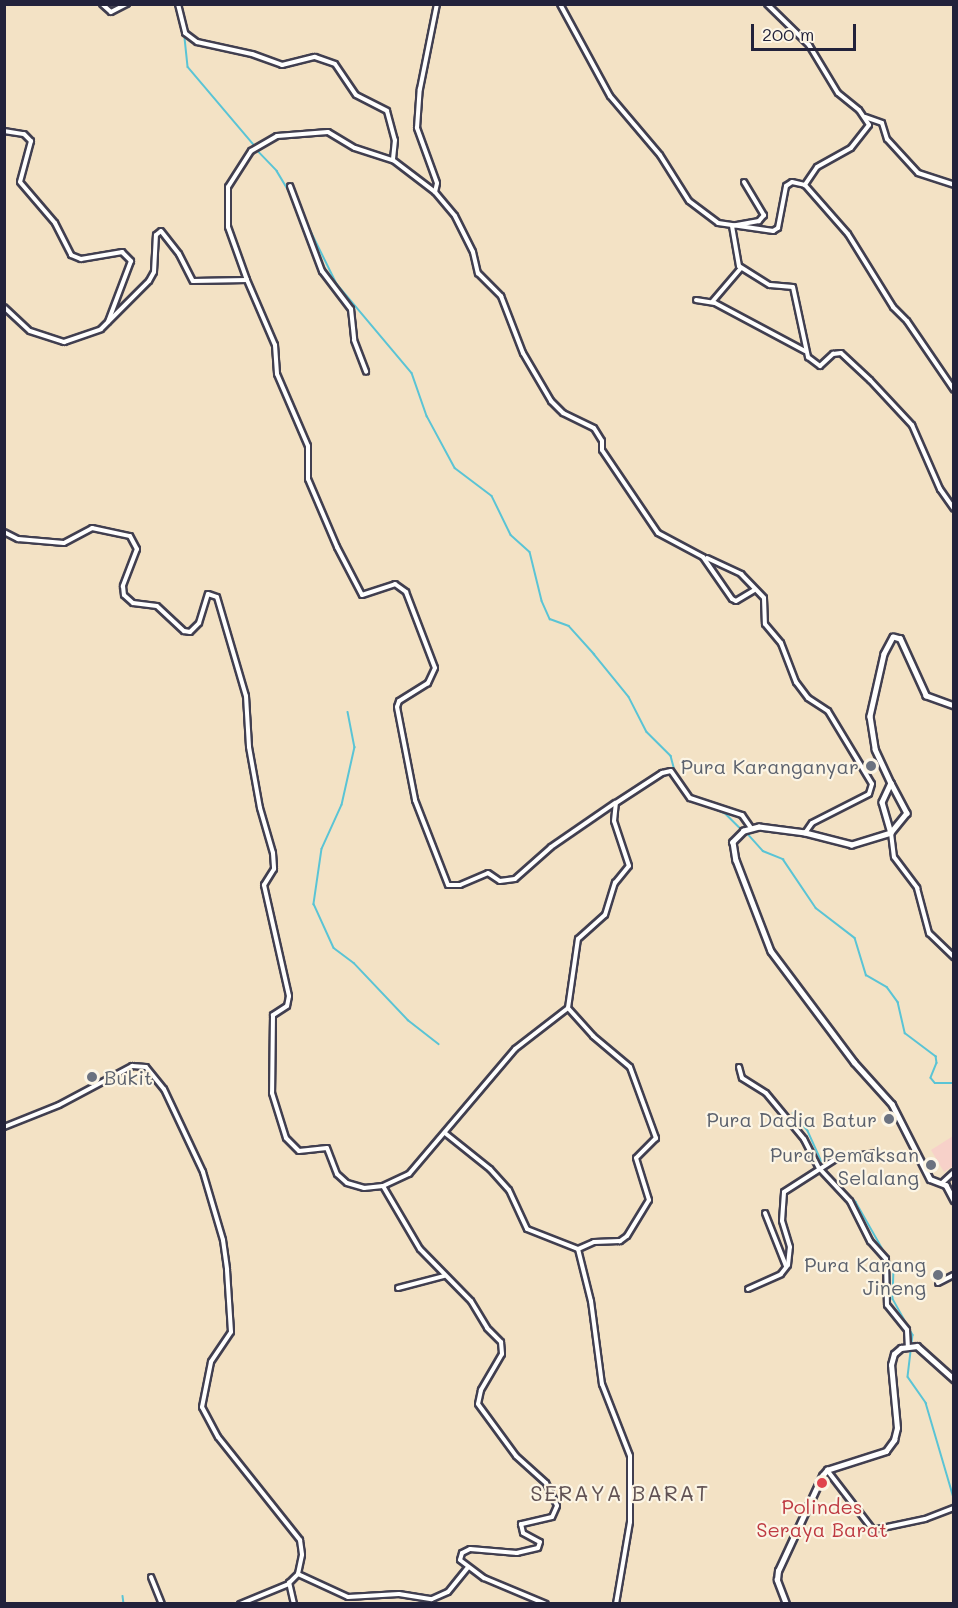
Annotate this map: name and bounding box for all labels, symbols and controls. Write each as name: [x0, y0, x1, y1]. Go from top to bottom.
scale bar: [754, 12, 859, 50]
text: 200 m: [762, 22, 814, 46]
place label: Pura Karanganyar: [681, 754, 859, 778]
marker: Pura Karanganyar: [864, 759, 878, 773]
place label: Bukit: [104, 1065, 153, 1089]
marker: Bukit: [85, 1070, 99, 1084]
place label: Pura Dadia Batur: [706, 1107, 877, 1131]
marker: Pura Dadia Batur: [882, 1112, 896, 1126]
place label: Pura Pemaksan Selalang: [770, 1142, 919, 1189]
marker: Pura Pemaksan Selalang: [924, 1158, 938, 1172]
place label: Pura Karang Jineng: [804, 1252, 926, 1299]
marker: Pura Karang Jineng: [931, 1268, 945, 1282]
marker: Polindes Seraya Barat: [813, 1474, 831, 1492]
district label: SERAYA BARAT: [530, 1480, 710, 1506]
place label: Polindes Seraya Barat: [756, 1494, 888, 1541]

